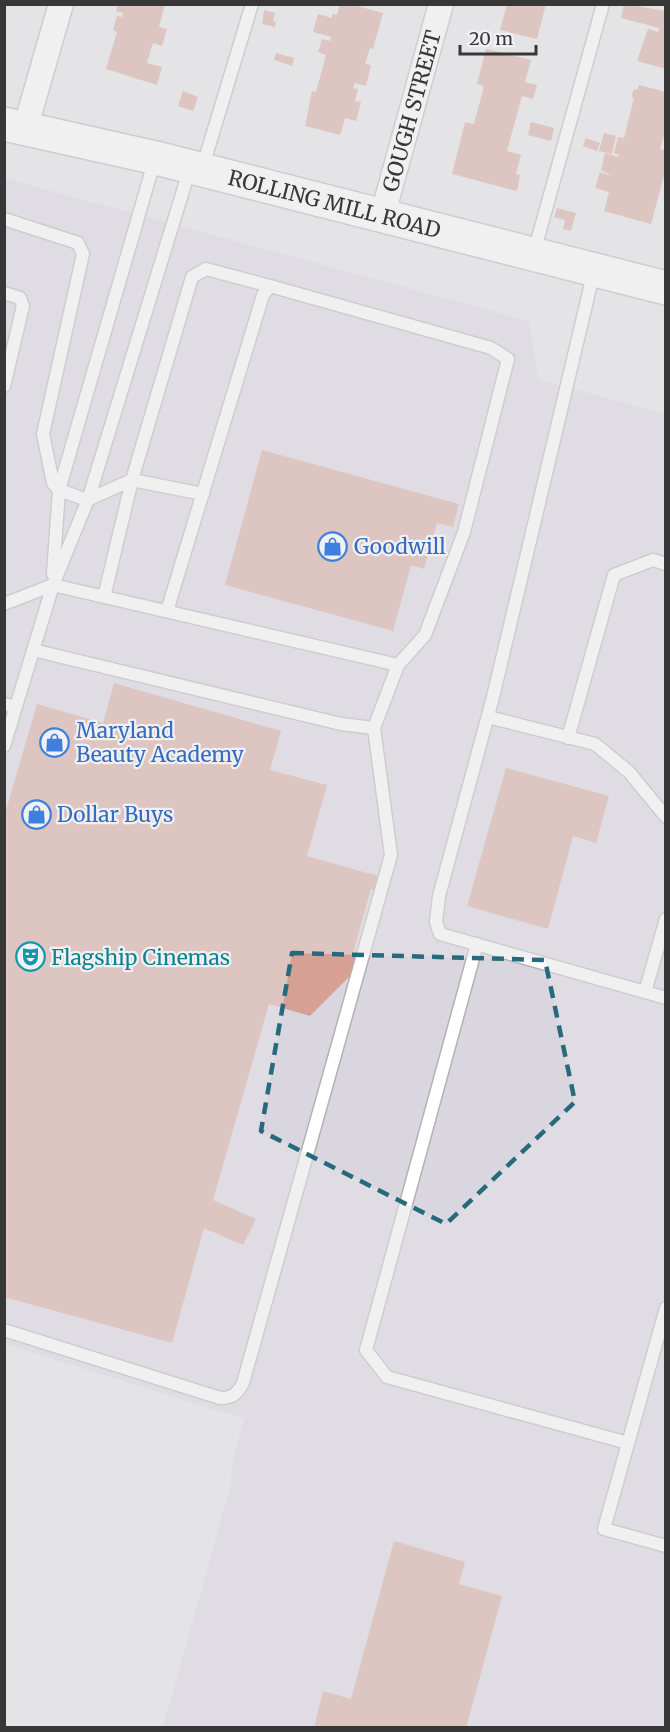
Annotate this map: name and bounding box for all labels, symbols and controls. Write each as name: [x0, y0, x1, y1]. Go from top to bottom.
scale bar: [460, 18, 536, 56]
street label: GOUGH STREET: [376, 27, 447, 195]
text: 20 m: [469, 27, 513, 50]
street label: ROLLING MILL ROAD: [225, 163, 444, 244]
shop icon: Goodwill: [317, 530, 349, 562]
place label: Goodwill: [354, 533, 446, 560]
place label: Maryland Beauty Academy: [76, 717, 245, 768]
shop icon: Maryland Beauty Academy: [39, 726, 71, 758]
shop icon: Dollar Buys: [20, 798, 52, 830]
place label: Dollar Buys: [57, 801, 173, 828]
theatre icon: Flagship Cinemas: [14, 941, 46, 973]
place label: Flagship Cinemas: [51, 944, 230, 971]

